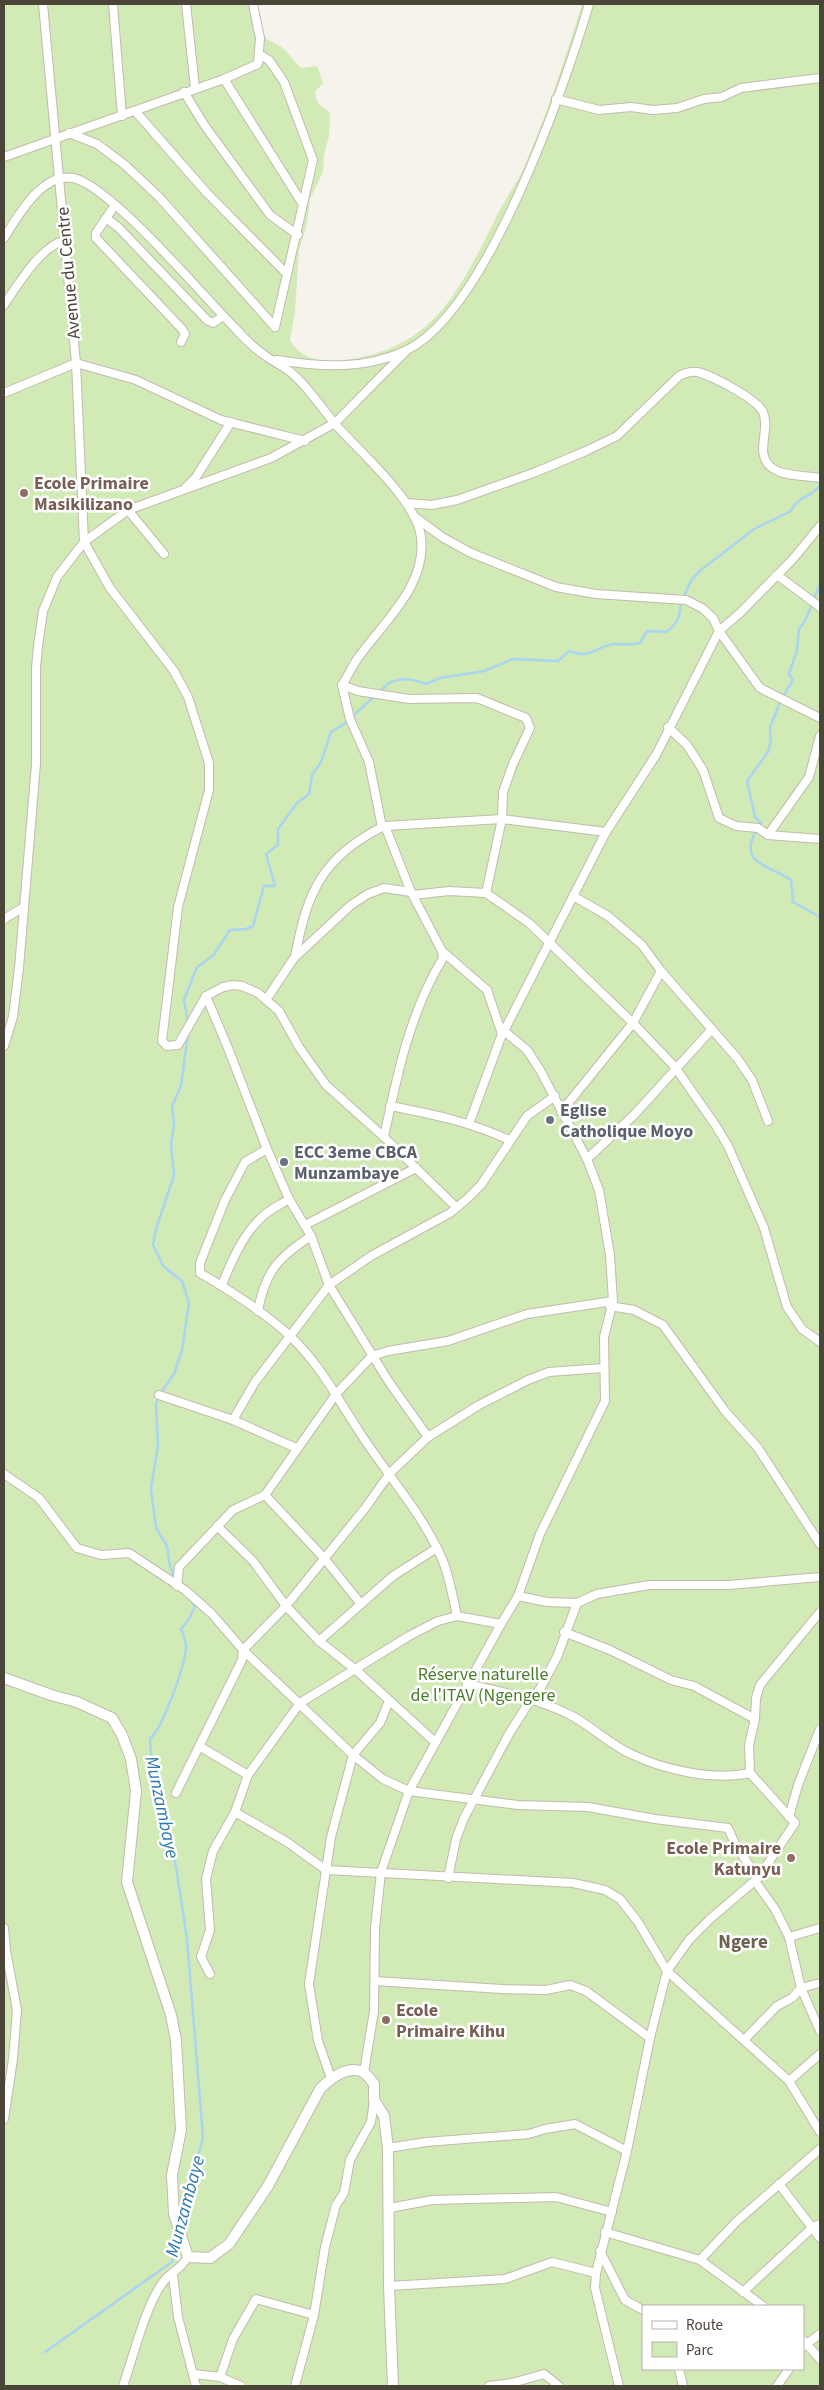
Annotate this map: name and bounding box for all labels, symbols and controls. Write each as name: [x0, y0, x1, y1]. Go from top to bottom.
street label: Avenue du Centre: [50, 206, 87, 340]
place label: Ecole Primaire Masikilizano: [34, 471, 149, 517]
marker: Ecole Primaire Masikilizano: [18, 487, 30, 499]
place label: Eglise Catholique Moyo: [560, 1098, 693, 1144]
marker: Eglise Catholique Moyo: [544, 1114, 556, 1126]
place label: ECC 3eme CBCA Munzambaye: [294, 1140, 418, 1186]
marker: ECC 3eme CBCA Munzambaye: [278, 1156, 290, 1168]
park label: Réserve naturelle de l'ITAV (Ngengere: [410, 1662, 556, 1708]
water label: Munzambaye: [137, 1754, 186, 1861]
place label: Ecole Primaire Katunyu: [666, 1836, 781, 1882]
marker: Ecole Primaire Katunyu: [785, 1852, 797, 1864]
district label: Ngere: [718, 1929, 768, 1956]
place label: Ecole Primaire Kihu: [396, 1998, 505, 2044]
marker: Ecole Primaire Kihu: [380, 2014, 392, 2026]
water label: Munzambaye: [159, 2153, 212, 2260]
legend: [642, 2305, 804, 2370]
text: Route: [686, 2315, 723, 2336]
text: Parc: [686, 2340, 713, 2361]

